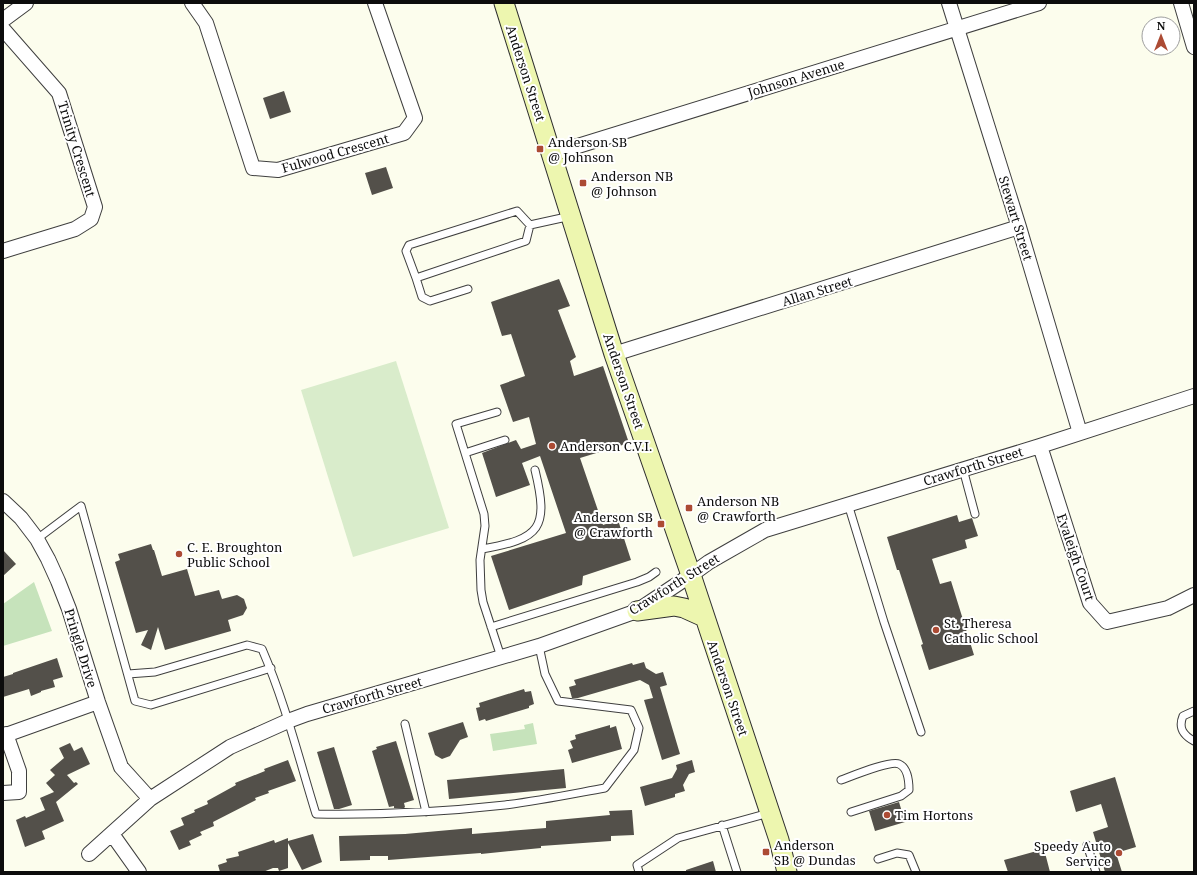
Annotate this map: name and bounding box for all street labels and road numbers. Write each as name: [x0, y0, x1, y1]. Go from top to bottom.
street label: Anderson Street: [502, 23, 550, 124]
street label: Johnson Avenue: [744, 55, 847, 102]
street label: Trinity Crescent: [54, 99, 100, 200]
street label: Fulwood Crescent: [279, 129, 391, 177]
street label: Stewart Street: [995, 174, 1038, 263]
street label: Allan Street: [780, 272, 855, 310]
street label: Anderson Street: [599, 331, 649, 432]
street label: Crawforth Street: [921, 442, 1025, 490]
street label: Evaleigh Court: [1053, 511, 1099, 603]
street label: Crawforth Street: [625, 549, 723, 619]
street label: Pringle Drive: [60, 606, 102, 690]
street label: Anderson Street: [703, 638, 753, 739]
street label: Crawforth Street: [320, 672, 425, 718]

